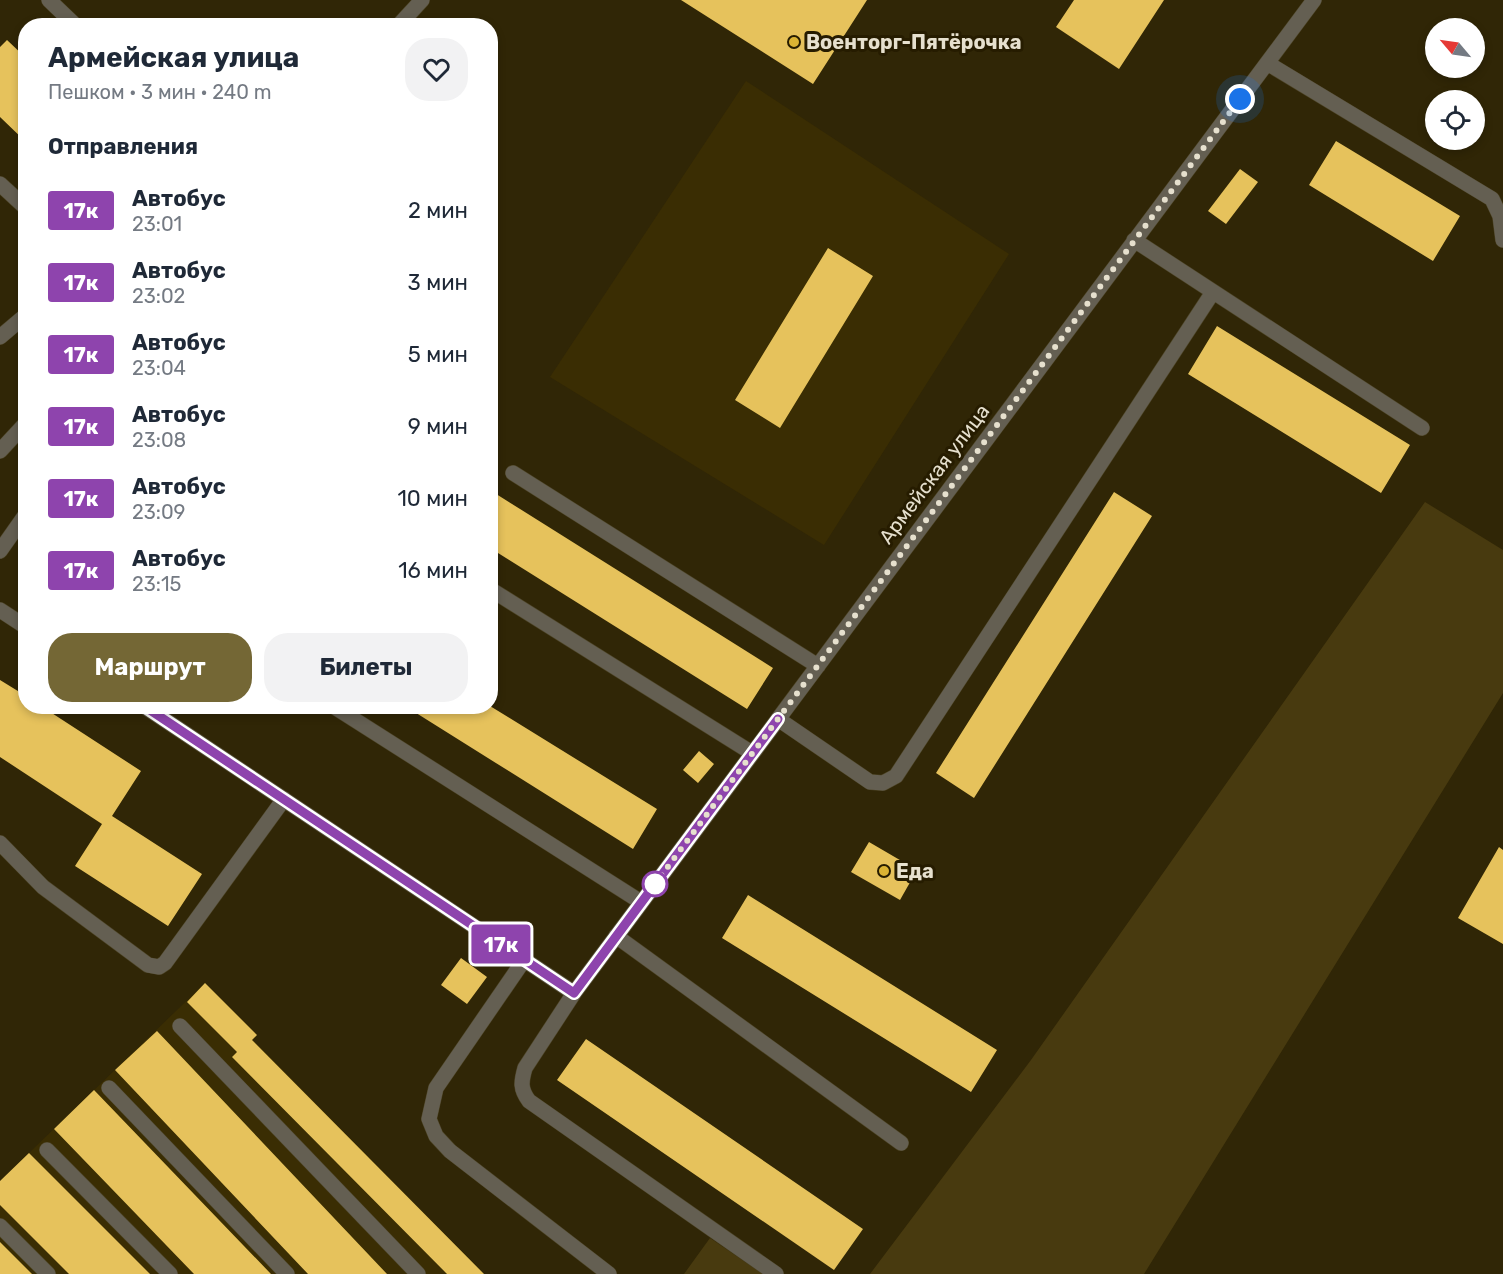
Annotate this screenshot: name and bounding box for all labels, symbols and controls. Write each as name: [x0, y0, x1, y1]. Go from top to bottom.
north arrow: [1425, 18, 1485, 78]
map controls: [1425, 18, 1485, 150]
place label: Военторг-Пятёрочка: [806, 30, 1022, 54]
marker: Военторг-Пятёрочка: [787, 35, 801, 49]
button: heart: [405, 38, 468, 101]
text: Армейская улица: [48, 41, 299, 74]
text: Пешком · 3 мин · 240 m: [48, 80, 272, 104]
your location: [1225, 84, 1255, 114]
button: locate: [1425, 90, 1485, 150]
text: Отправления: [48, 133, 198, 160]
text: Автобус: [132, 185, 226, 212]
text: 2 мин: [408, 197, 468, 224]
text: 17к: [63, 198, 99, 223]
text: 23:01: [132, 212, 182, 236]
text: Автобус: [132, 257, 226, 284]
text: 3 мин: [408, 269, 468, 296]
text: 17к: [63, 270, 99, 295]
text: 23:02: [132, 284, 185, 308]
text: Автобус: [132, 329, 226, 356]
text: 5 мин: [408, 341, 468, 368]
text: 17к: [63, 342, 99, 367]
text: 23:04: [132, 356, 186, 380]
street label: Армейская улица: [874, 400, 994, 548]
text: Автобус: [132, 401, 226, 428]
text: 9 мин: [408, 413, 468, 440]
text: 17к: [63, 414, 99, 439]
text: 23:08: [132, 428, 186, 452]
text: Автобус: [132, 473, 226, 500]
text: 10 мин: [397, 485, 468, 512]
text: 17к: [63, 486, 99, 511]
text: 23:09: [132, 500, 185, 524]
text: Автобус: [132, 545, 226, 572]
text: 16 мин: [398, 557, 468, 584]
text: 17к: [63, 558, 99, 583]
text: 23:15: [132, 572, 181, 596]
button: Маршрут: [48, 633, 252, 702]
button: Билеты: [264, 633, 468, 702]
place label: Еда: [896, 859, 934, 883]
marker: Еда: [877, 864, 891, 878]
unlabelled marker: [642, 871, 668, 897]
line badge: 17к: [466, 924, 536, 964]
text: 17к: [483, 932, 519, 957]

